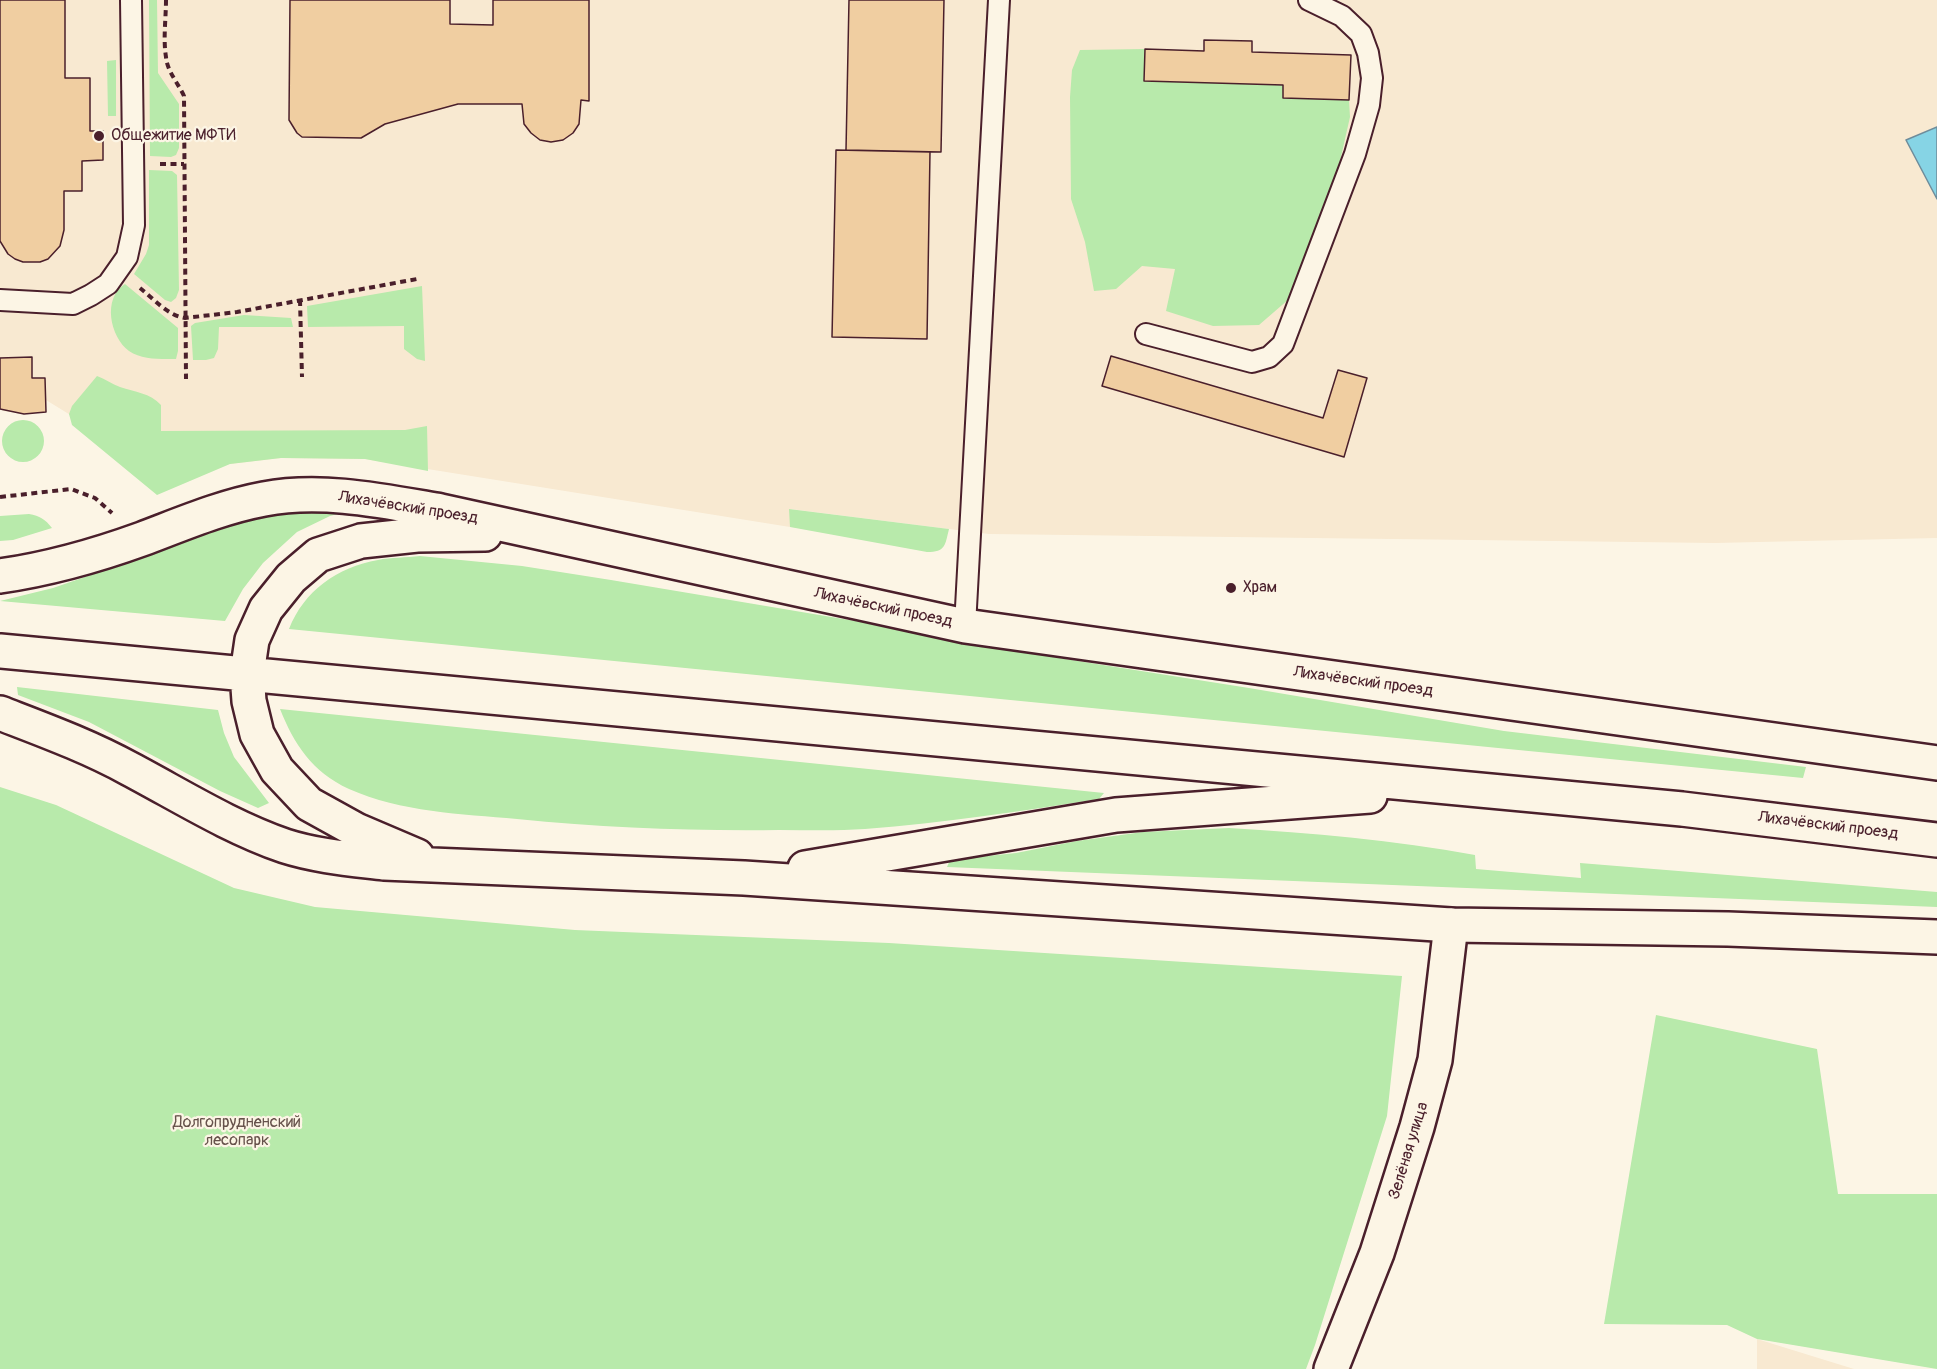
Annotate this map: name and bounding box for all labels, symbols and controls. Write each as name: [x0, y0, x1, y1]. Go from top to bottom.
place label: Общежитие МФТИ: [111, 126, 236, 146]
marker: Общежитие МФТИ: [92, 129, 106, 143]
street label: Лихачёвский проезд: [337, 487, 479, 529]
place label: Храм: [1243, 578, 1277, 598]
marker: Храм: [1224, 581, 1238, 595]
street label: Лихачёвский проезд: [812, 584, 954, 632]
street label: Лихачёвский проезд: [1292, 663, 1434, 701]
street label: Лихачёвский проезд: [1757, 808, 1899, 844]
street label: Зелёная улица: [1385, 1100, 1433, 1202]
park label: Долгопрудненский лесопарк: [173, 1113, 301, 1151]

